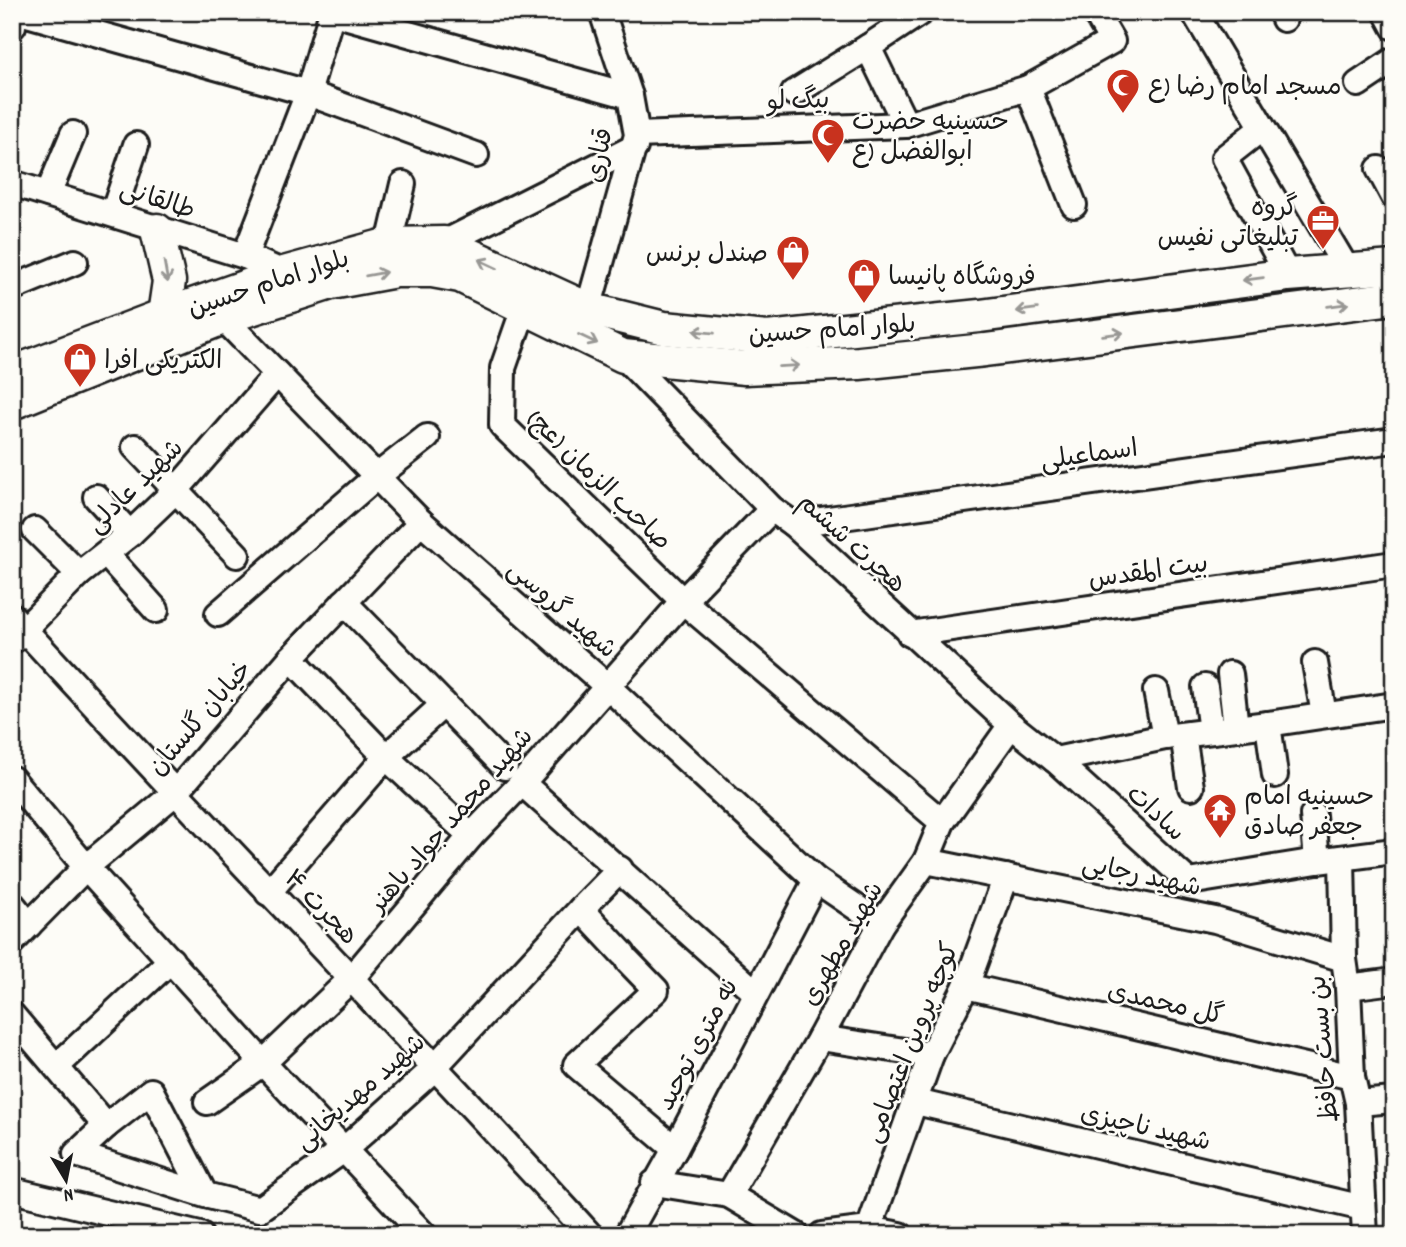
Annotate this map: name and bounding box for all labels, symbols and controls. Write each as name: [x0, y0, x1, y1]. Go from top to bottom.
mosque icon: مسجد امام رضا (ع: [1104, 66, 1142, 115]
place label: مسجد امام رضا (ع: [1148, 70, 1342, 107]
street label: بیگ لو: [765, 83, 830, 122]
place label: حسینیه حضرت ابوالفضل (ع: [852, 105, 1009, 172]
mosque icon: حسینیه حضرت ابوالفضل (ع: [809, 116, 847, 165]
street label: قناری: [578, 125, 625, 186]
street label: طالقانی: [114, 172, 199, 231]
place label: گروه تبلیغاتی نفیس: [1158, 191, 1298, 258]
office icon: گروه تبلیغاتی نفیس: [1304, 202, 1342, 251]
shop icon: صندل برنس: [774, 233, 812, 282]
place label: صندل برنس: [646, 237, 768, 274]
street label: بلوار امام حسین: [184, 242, 355, 329]
shop icon: فروشگاه پانیسا: [845, 256, 883, 305]
one-way arrow: [478, 257, 500, 270]
one-way arrow: [160, 260, 173, 283]
place label: فروشگاه پانیسا: [888, 260, 1036, 297]
one-way arrow: [364, 267, 387, 281]
one-way arrow: [1242, 273, 1264, 286]
one-way arrow: [1327, 299, 1349, 312]
one-way arrow: [1016, 303, 1039, 316]
street label: بلوار امام حسین: [747, 307, 917, 356]
one-way arrow: [693, 325, 715, 338]
one-way arrow: [1101, 327, 1124, 340]
one-way arrow: [577, 333, 598, 346]
shop icon: الکتریکی افرا: [61, 340, 99, 389]
place label: الکتریکی افرا: [104, 344, 222, 381]
one-way arrow: [777, 359, 800, 372]
street label: صاحب الزمان (عج): [517, 403, 678, 561]
street label: اسماعیلی: [1038, 431, 1141, 482]
street label: شهید عادلی: [80, 432, 193, 543]
street label: هجرت ششم: [788, 486, 913, 603]
street label: بیت المقدس: [1086, 547, 1211, 600]
street label: شهید گروسی: [498, 553, 624, 669]
street label: خیابان گلستان: [141, 653, 263, 785]
street label: شهید محمد جواد باهنر: [360, 721, 544, 924]
street label: سادات: [1117, 777, 1192, 852]
place label: حسینیه امام جعفر صادق: [1244, 780, 1374, 847]
temple icon: حسینیه امام جعفر صادق: [1201, 791, 1239, 840]
street label: شهید رجایی: [1078, 847, 1204, 908]
street label: هجرت ۴: [274, 862, 365, 955]
street label: شهید مطهری: [793, 876, 895, 1014]
street label: کوچه پروین اعتصامی: [856, 937, 970, 1149]
street label: نه متری توحید: [649, 973, 749, 1118]
street label: گل محمدی: [1103, 974, 1227, 1037]
street label: بن بست حافظ: [1301, 974, 1350, 1124]
street label: شهید مهدیخانی: [288, 1026, 435, 1161]
street label: شهید ناچیزی: [1076, 1096, 1214, 1162]
north arrow: [32, 1146, 102, 1216]
text: N: [61, 1179, 75, 1207]

